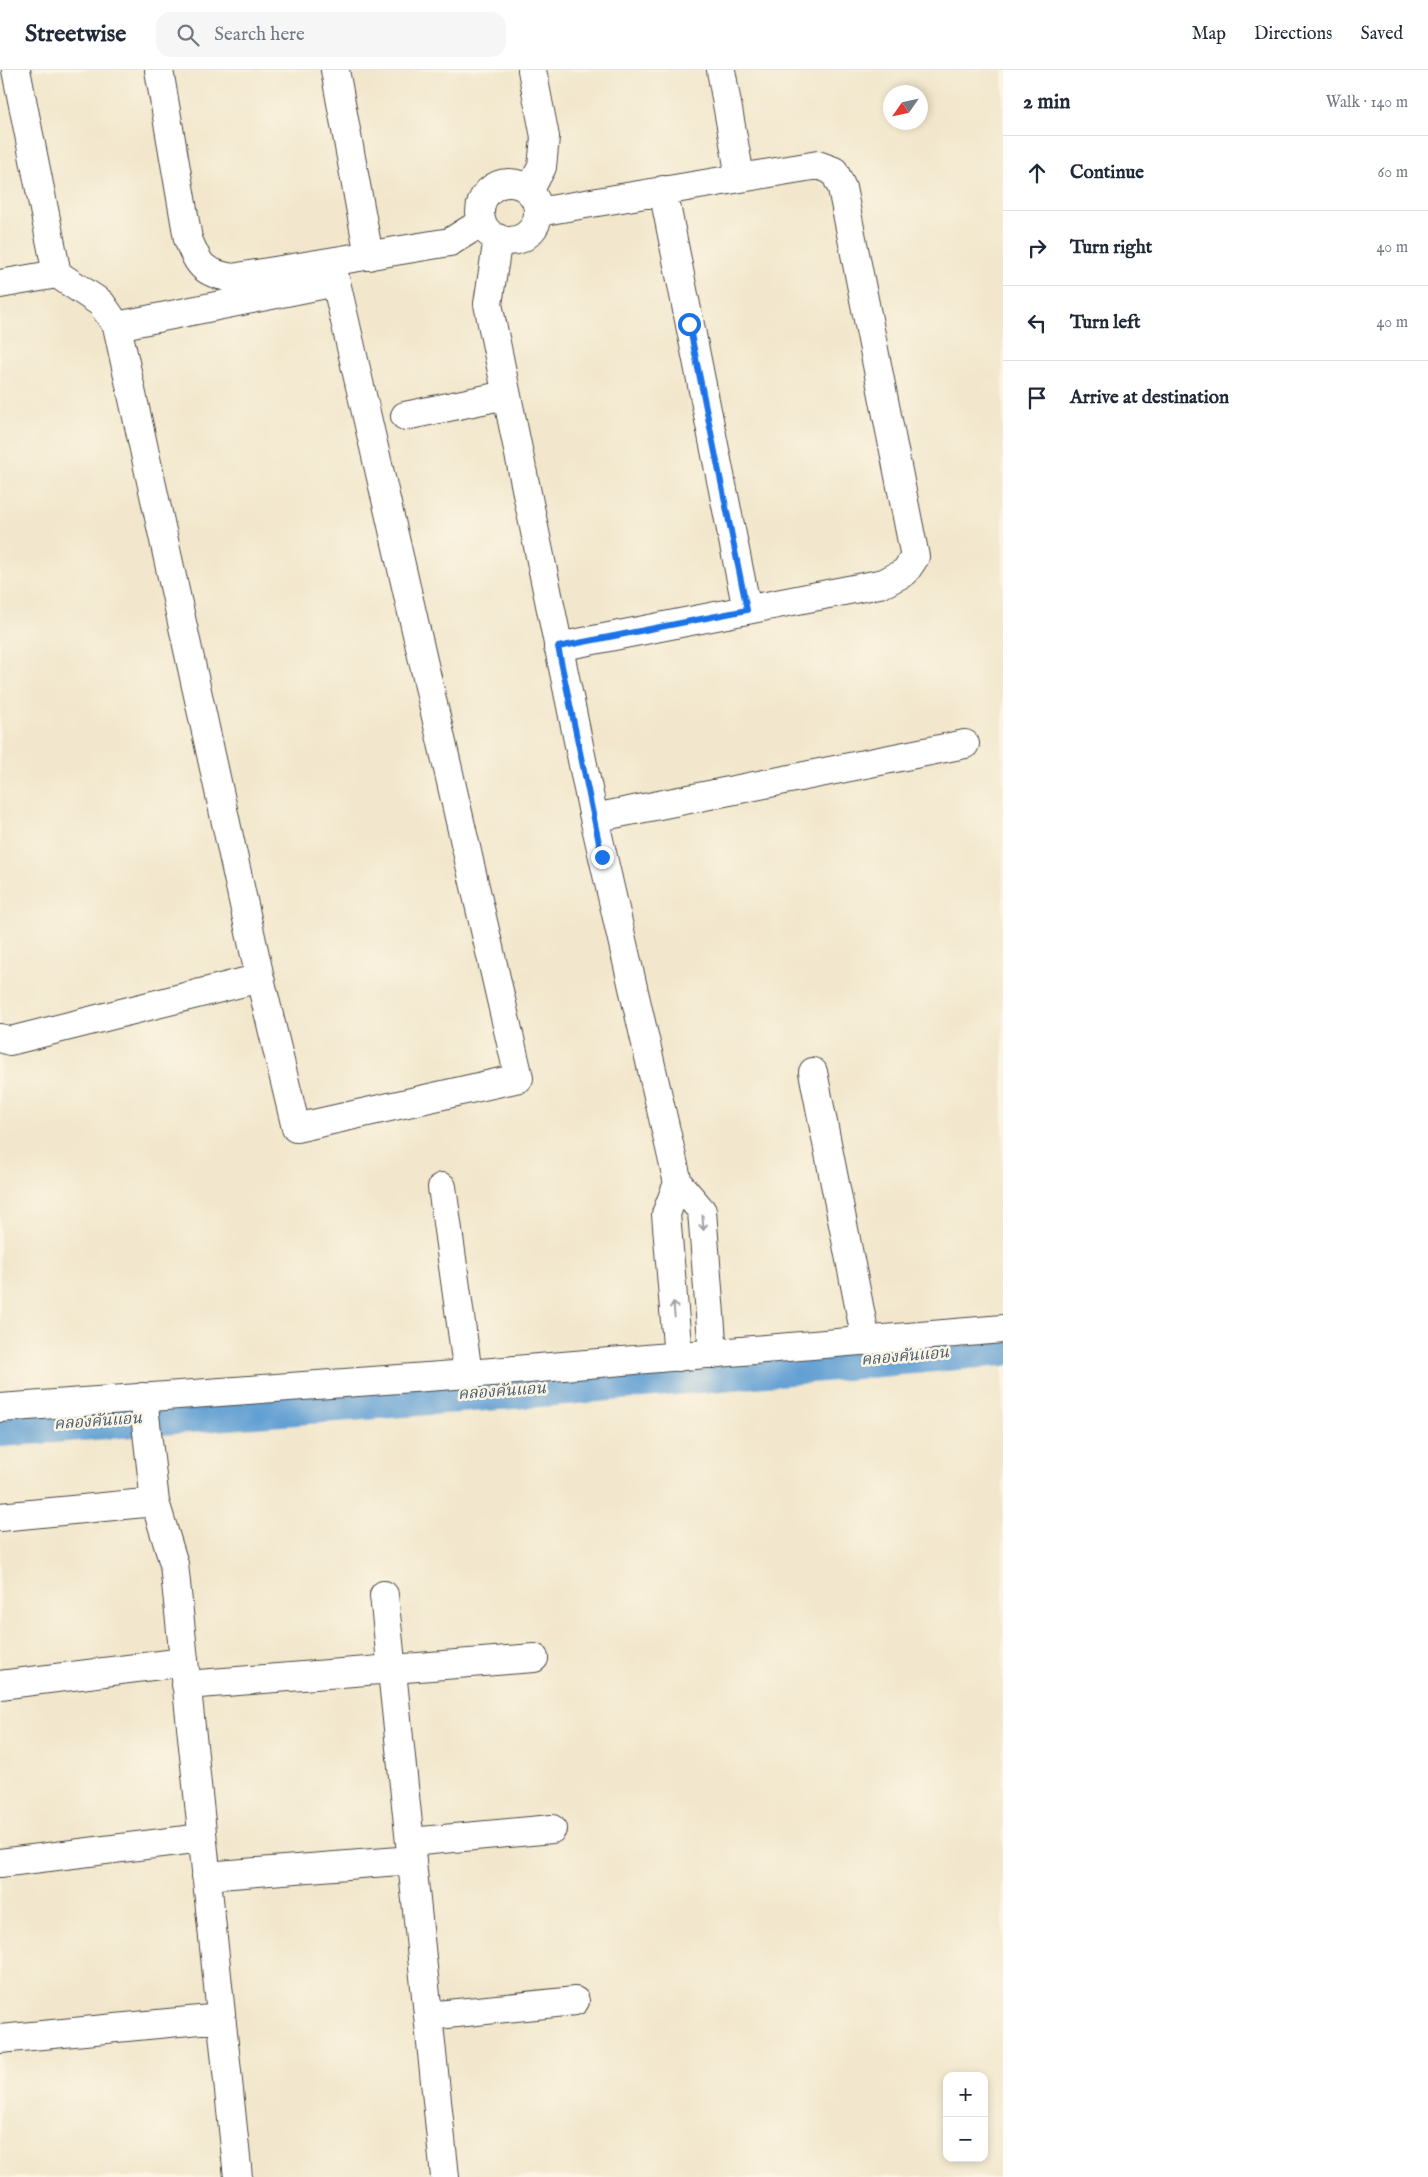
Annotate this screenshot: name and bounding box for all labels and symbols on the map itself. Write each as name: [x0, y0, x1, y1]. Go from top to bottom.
north arrow: [883, 85, 928, 130]
route start: [678, 313, 701, 336]
route end: [591, 846, 614, 869]
one-way arrow: [698, 1214, 707, 1230]
one-way arrow: [669, 1301, 679, 1317]
water label: คลองคันแอน: [860, 1343, 950, 1371]
water label: คลองคันแอน: [457, 1379, 547, 1405]
water label: คลองคันแอน: [53, 1409, 143, 1435]

